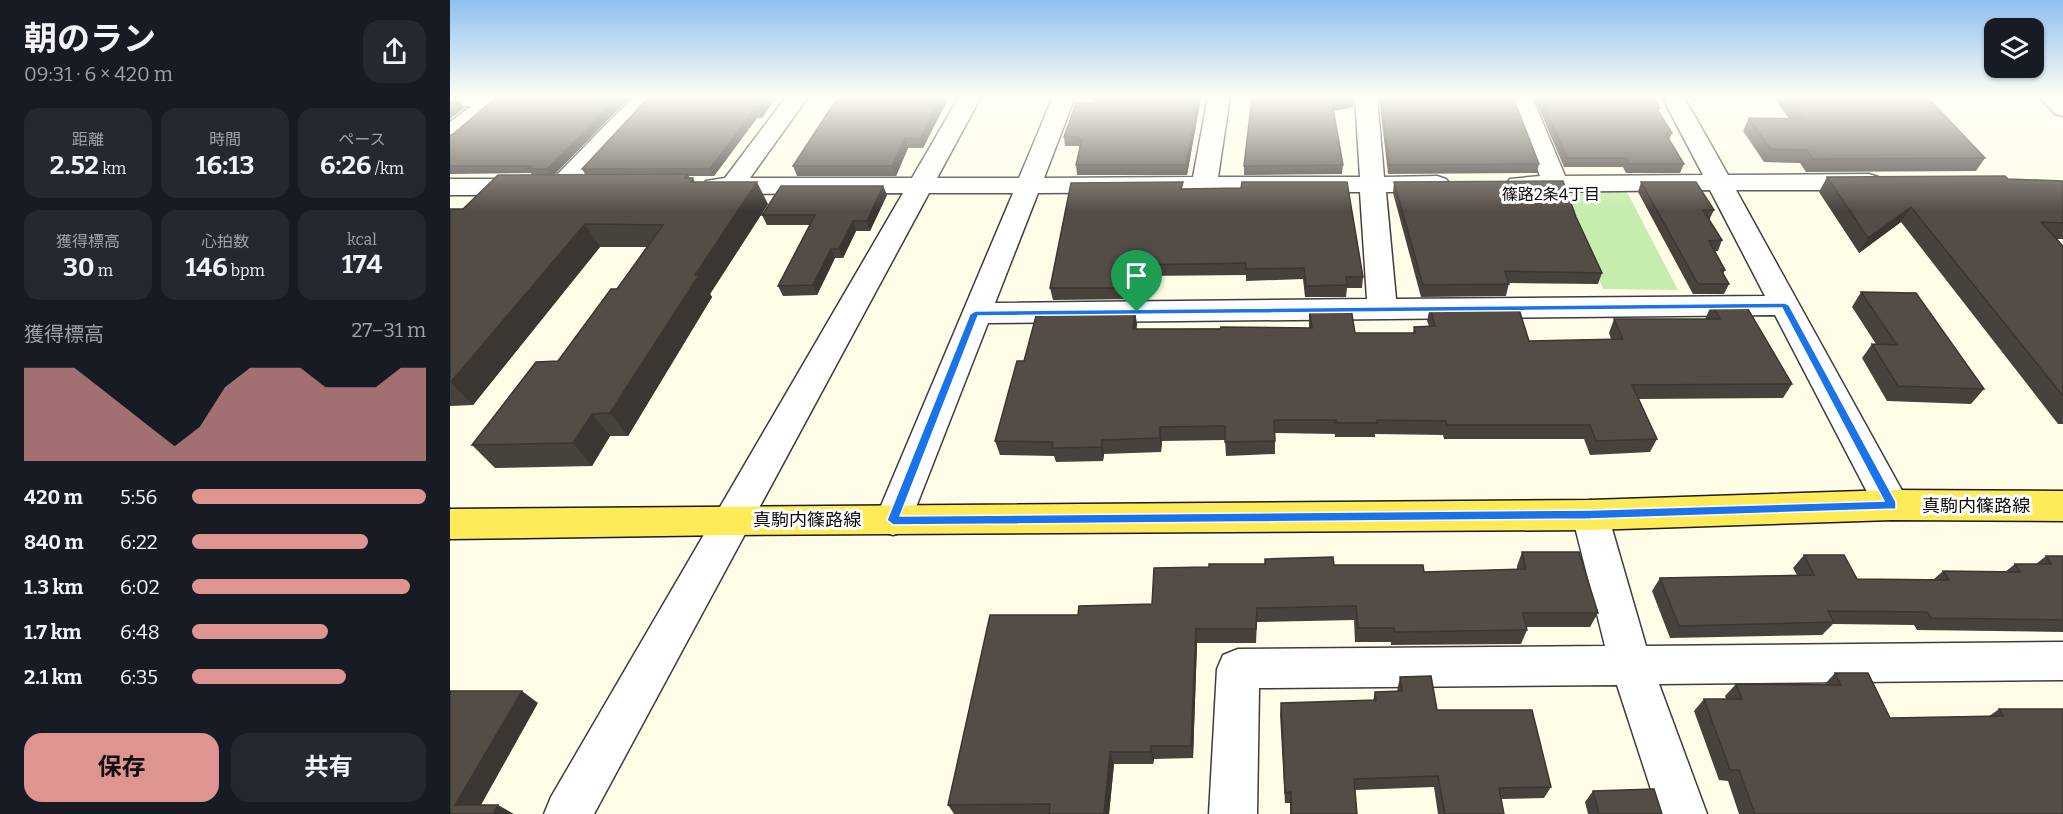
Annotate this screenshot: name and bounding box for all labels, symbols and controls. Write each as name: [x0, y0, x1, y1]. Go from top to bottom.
map controls: [1984, 18, 2044, 78]
button: layers: [1984, 18, 2044, 78]
text: 朝のラン: [24, 19, 156, 59]
button: share: [363, 20, 426, 83]
text: 09:31 · 6 × 420 m: [24, 62, 173, 86]
text: 距離: [72, 130, 104, 149]
text: 時間: [209, 130, 241, 149]
text: ペース: [338, 130, 386, 149]
text: 2.52: [50, 150, 99, 181]
text: 16:13: [196, 150, 254, 181]
text: 6:26: [320, 150, 371, 181]
text: km: [99, 159, 126, 178]
text: /km: [371, 159, 404, 178]
district label: 篠路2条4丁目: [1502, 185, 1600, 204]
text: kcal: [347, 230, 377, 249]
text: 獲得標高: [56, 232, 120, 251]
text: 心拍数: [201, 232, 249, 251]
text: 174: [342, 249, 382, 280]
pin: [1111, 250, 1162, 312]
text: 30: [63, 252, 95, 283]
text: 146: [185, 252, 228, 283]
icon: arrive: [1120, 259, 1153, 292]
text: m: [95, 261, 113, 280]
text: bpm: [228, 261, 265, 280]
text: 27–31 m: [352, 318, 426, 342]
text: 獲得標高: [24, 322, 104, 346]
text: 420 m: [24, 485, 83, 509]
text: 5:56: [120, 485, 157, 509]
street label: 真駒内篠路線: [1922, 495, 2030, 517]
street label: 真駒内篠路線: [753, 509, 861, 531]
text: 840 m: [24, 530, 84, 554]
text: 6:22: [120, 530, 158, 554]
text: 1.3 km: [24, 575, 83, 599]
text: 6:02: [120, 575, 160, 599]
text: 1.7 km: [24, 620, 81, 644]
text: 6:48: [120, 620, 160, 644]
text: 2.1 km: [24, 665, 82, 689]
text: 6:35: [120, 665, 158, 689]
button: 保存: [24, 733, 219, 802]
button: 共有: [231, 733, 426, 802]

